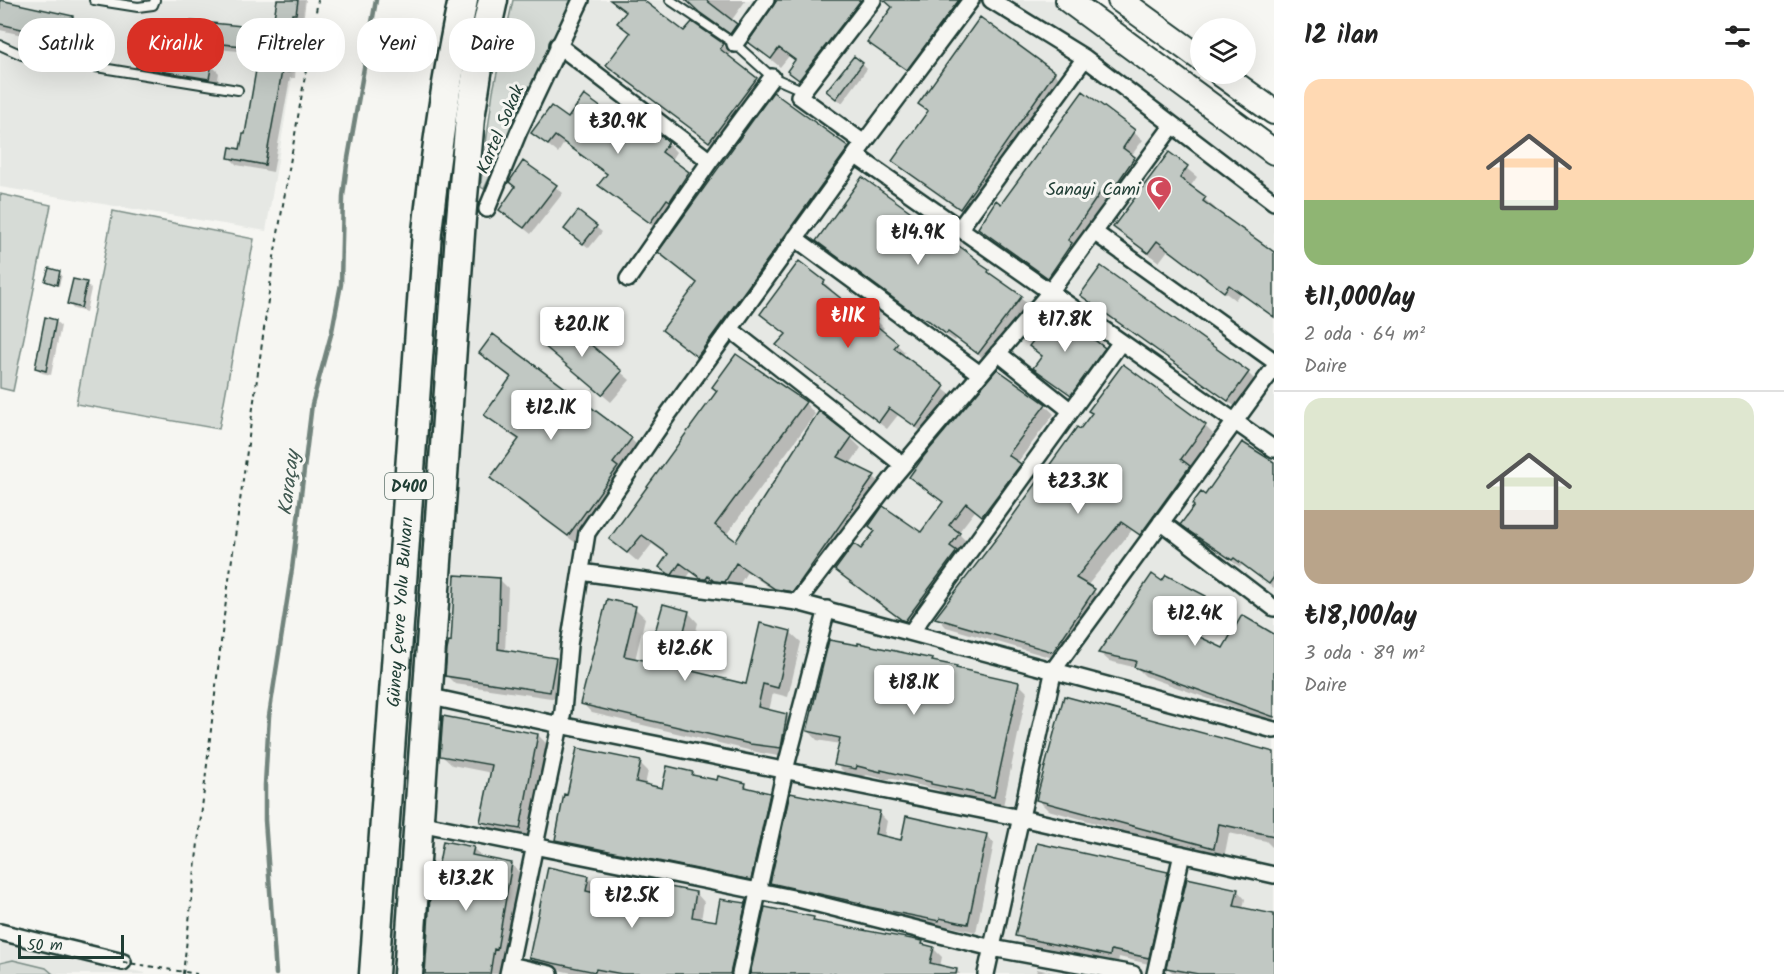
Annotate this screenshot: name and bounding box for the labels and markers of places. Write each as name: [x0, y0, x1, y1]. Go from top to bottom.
pin: ₺30.9K: [569, 104, 667, 155]
mosque icon: Sanayi Cami: [1144, 174, 1174, 212]
place label: Sanayi Cami: [1046, 176, 1141, 205]
pin: ₺14.9K: [869, 215, 967, 266]
pin: ₺11K: [812, 298, 884, 349]
pin: ₺17.8K: [1016, 302, 1114, 353]
pin: ₺20.1K: [533, 307, 631, 358]
pin: ₺12.1K: [502, 390, 600, 441]
pin: ₺23.3K: [1029, 464, 1127, 515]
pin: ₺12.4K: [1146, 596, 1244, 647]
pin: ₺12.6K: [636, 631, 734, 682]
pin: ₺18.1K: [865, 665, 963, 716]
pin: ₺13.2K: [417, 861, 515, 912]
pin: ₺12.5K: [583, 878, 681, 929]

